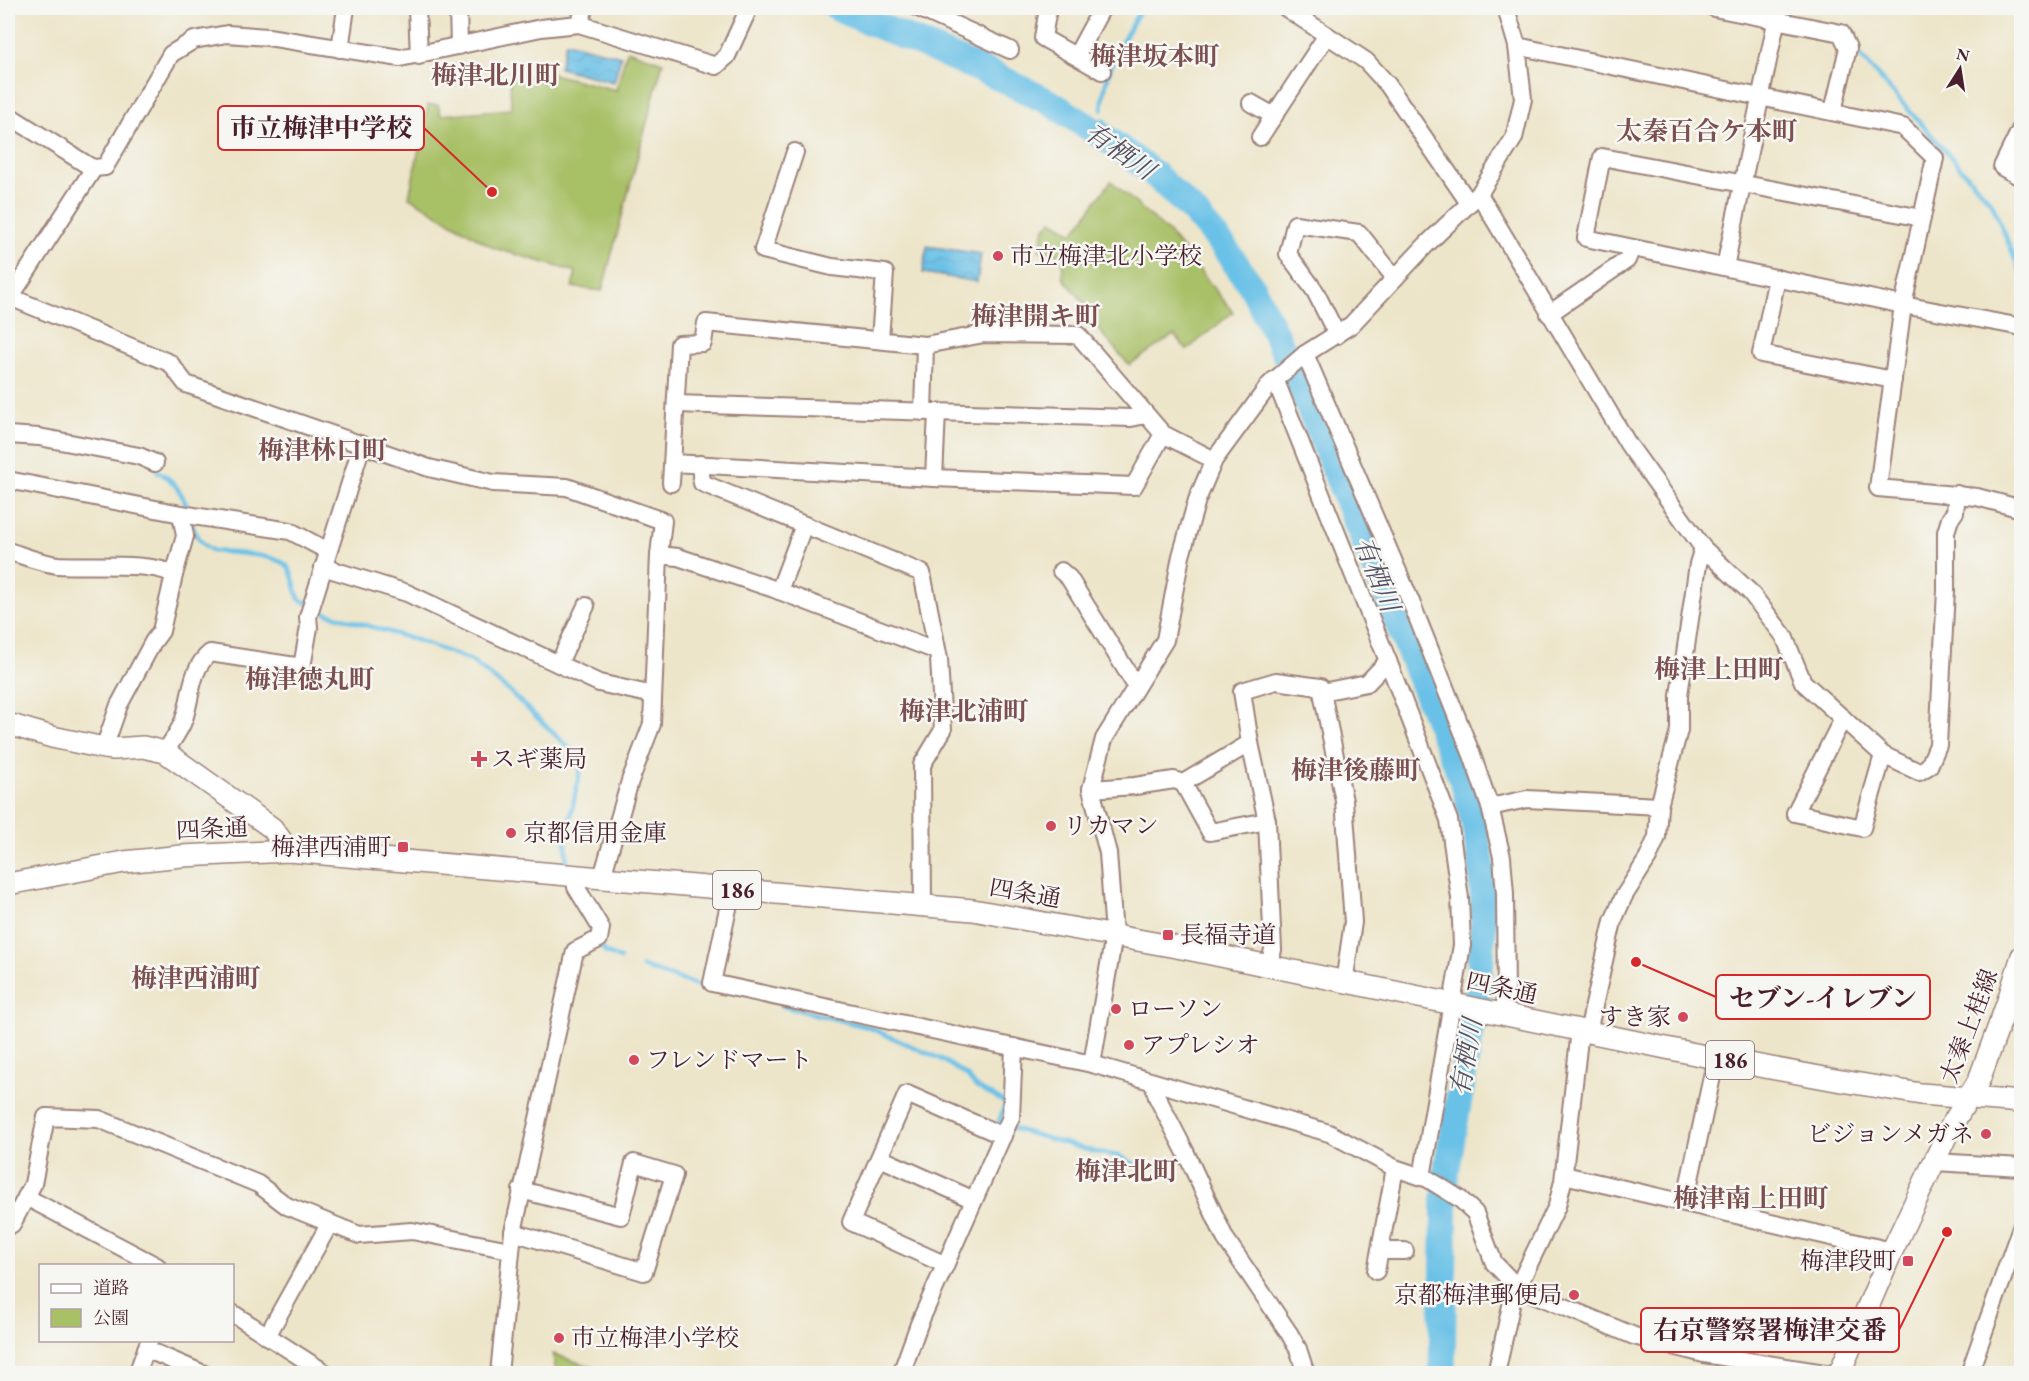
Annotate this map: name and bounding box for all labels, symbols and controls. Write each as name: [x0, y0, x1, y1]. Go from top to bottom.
district label: 梅津坂本町: [1090, 39, 1220, 73]
north arrow: [1930, 39, 1990, 99]
text: N: [1954, 43, 1972, 66]
district label: 梅津北川町: [431, 58, 561, 92]
callout: 市立梅津中学校: [218, 106, 424, 150]
text: 市立梅津中学校: [230, 111, 412, 145]
district label: 太秦百合ケ本町: [1616, 114, 1798, 148]
water label: 有栖川: [1078, 115, 1164, 189]
place label: 市立梅津北小学校: [1010, 240, 1202, 271]
marker: 市立梅津北小学校: [991, 249, 1005, 263]
district label: 梅津開キ町: [971, 299, 1101, 333]
district label: 梅津林口町: [258, 433, 388, 467]
water label: 有栖川: [1347, 531, 1408, 619]
district label: 梅津上田町: [1654, 652, 1784, 686]
district label: 梅津徳丸町: [245, 662, 375, 696]
district label: 梅津北浦町: [899, 694, 1029, 728]
place label: スギ薬局: [491, 743, 587, 774]
marker: スギ薬局: [472, 752, 486, 766]
district label: 梅津後藤町: [1291, 753, 1421, 787]
place label: リカマン: [1063, 810, 1159, 841]
street label: 四条通: [175, 811, 249, 846]
place label: 京都信用金庫: [523, 817, 667, 848]
marker: リカマン: [1044, 819, 1058, 833]
marker: 京都信用金庫: [504, 826, 518, 840]
place label: 梅津西浦町: [271, 831, 391, 862]
marker: 梅津西浦町: [396, 840, 410, 854]
road number: 186: [713, 871, 761, 909]
street label: 四条通: [987, 871, 1063, 914]
place label: 長福寺道: [1180, 919, 1276, 950]
marker: 長福寺道: [1161, 928, 1175, 942]
district label: 梅津西浦町: [131, 961, 261, 995]
street label: 太秦上桂線: [1933, 964, 2005, 1087]
street label: 四条通: [1464, 965, 1541, 1010]
callout: セブン-イレブン: [1716, 975, 1930, 1019]
text: セブン-イレブン: [1729, 981, 1917, 1015]
place label: ローソン: [1128, 993, 1223, 1024]
place label: すき家: [1599, 1001, 1671, 1032]
marker: ローソン: [1109, 1002, 1123, 1016]
marker: すき家: [1676, 1010, 1690, 1024]
water label: 有栖川: [1442, 1013, 1490, 1098]
place label: アプレシオ: [1141, 1029, 1259, 1060]
marker: アプレシオ: [1122, 1038, 1136, 1052]
road number: 186: [1706, 1041, 1754, 1079]
place label: フレンドマート: [646, 1044, 812, 1075]
marker: フレンドマート: [627, 1053, 641, 1067]
place label: ビジョンメガネ: [1807, 1118, 1974, 1149]
marker: ビジョンメガネ: [1979, 1127, 1993, 1141]
district label: 梅津北町: [1075, 1154, 1179, 1188]
district label: 梅津南上田町: [1673, 1181, 1829, 1215]
place label: 梅津段町: [1800, 1245, 1896, 1276]
marker: 梅津段町: [1901, 1254, 1915, 1268]
legend: [39, 1264, 234, 1342]
text: 道路: [93, 1276, 129, 1299]
place label: 京都梅津郵便局: [1394, 1279, 1562, 1310]
marker: 京都梅津郵便局: [1567, 1288, 1581, 1302]
text: 公園: [93, 1306, 129, 1329]
callout: 右京警察署梅津交番: [1641, 1308, 1899, 1352]
text: 右京警察署梅津交番: [1653, 1313, 1887, 1347]
place label: 市立梅津小学校: [571, 1322, 739, 1353]
marker: 市立梅津小学校: [552, 1331, 566, 1345]

